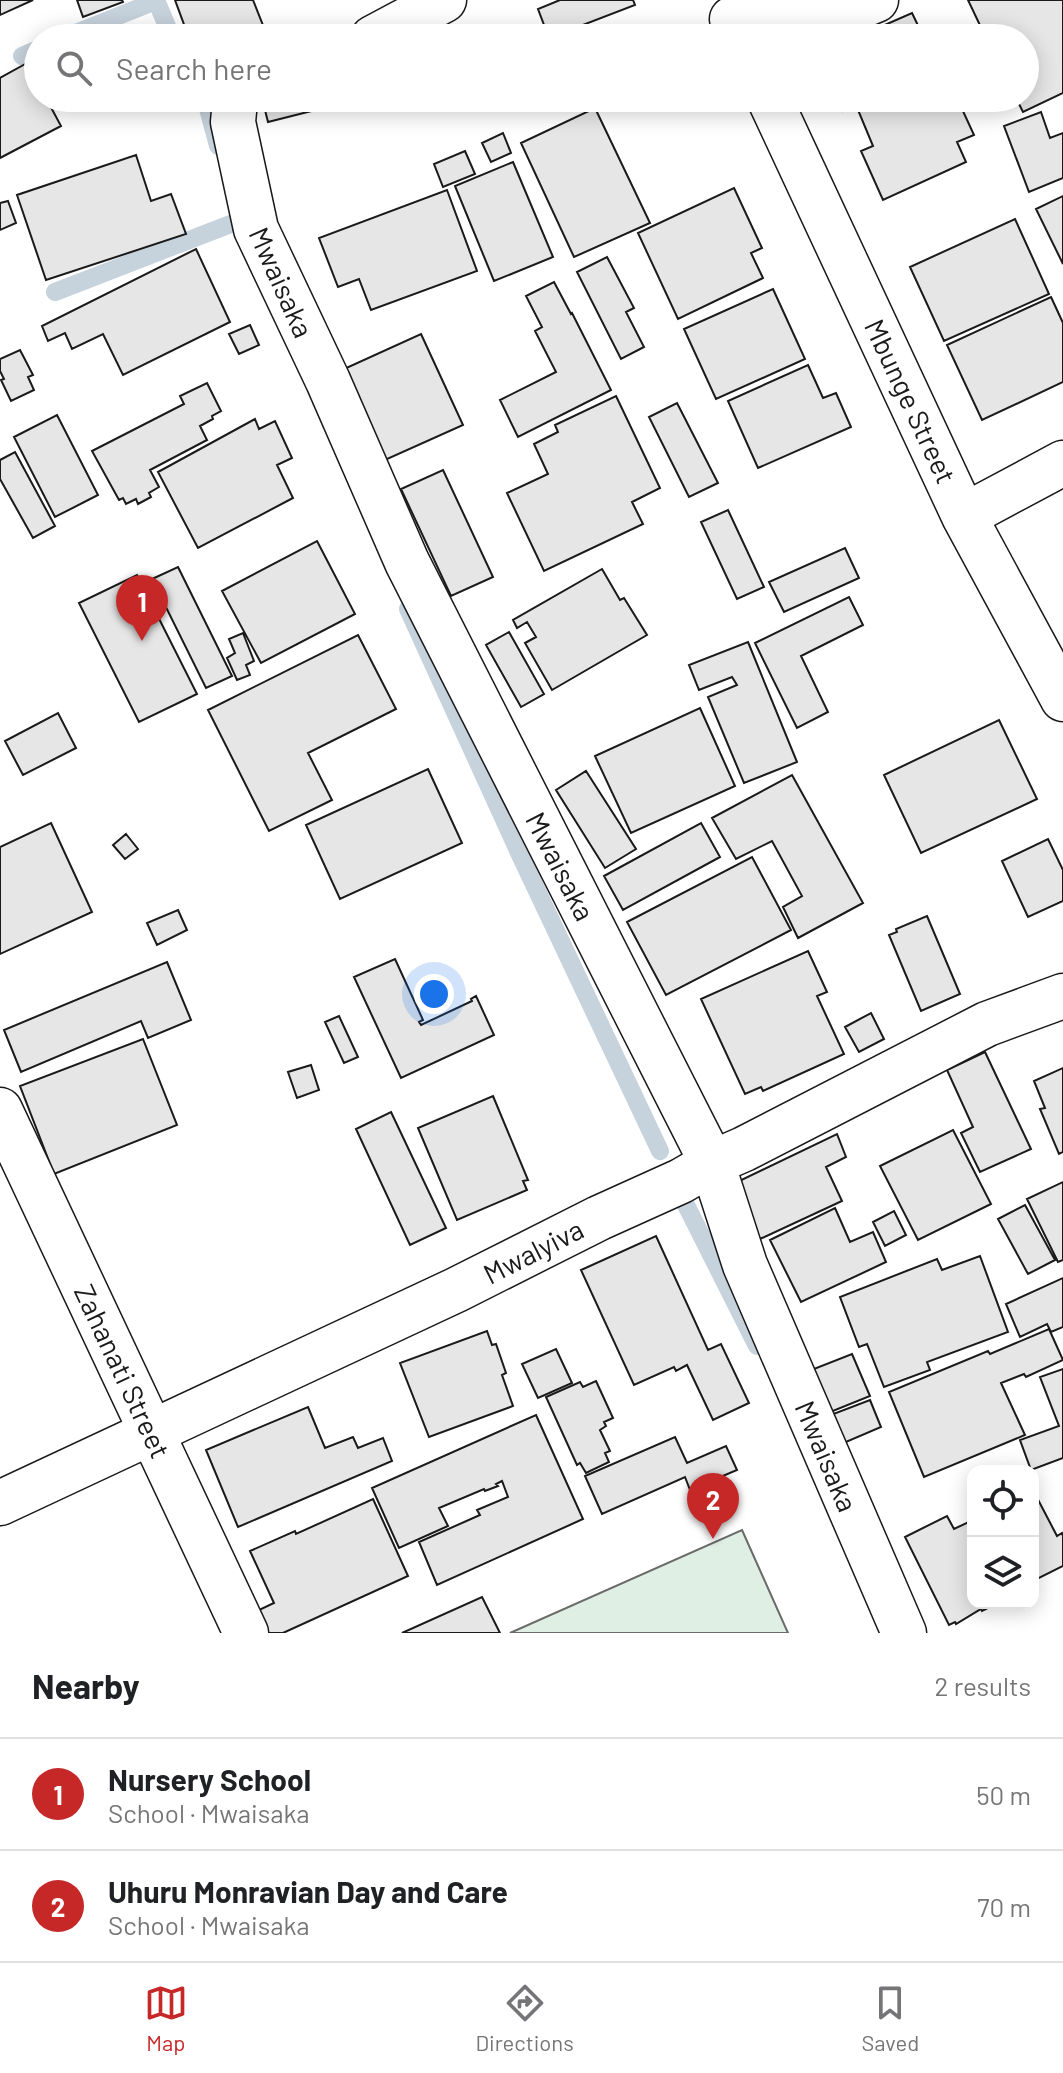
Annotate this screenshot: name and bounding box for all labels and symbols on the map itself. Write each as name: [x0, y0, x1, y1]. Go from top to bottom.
street label: Mwaisaka: [243, 222, 321, 342]
street label: Mbunge Street: [858, 313, 964, 489]
pin: 1: [116, 575, 168, 641]
street label: Mwaisaka: [519, 806, 603, 926]
your location: [414, 974, 454, 1014]
street label: Mwalyiva: [477, 1211, 589, 1291]
street label: Zahanati Street: [68, 1279, 178, 1463]
street label: Mwaisaka: [788, 1395, 866, 1517]
pin: 2: [687, 1473, 739, 1539]

